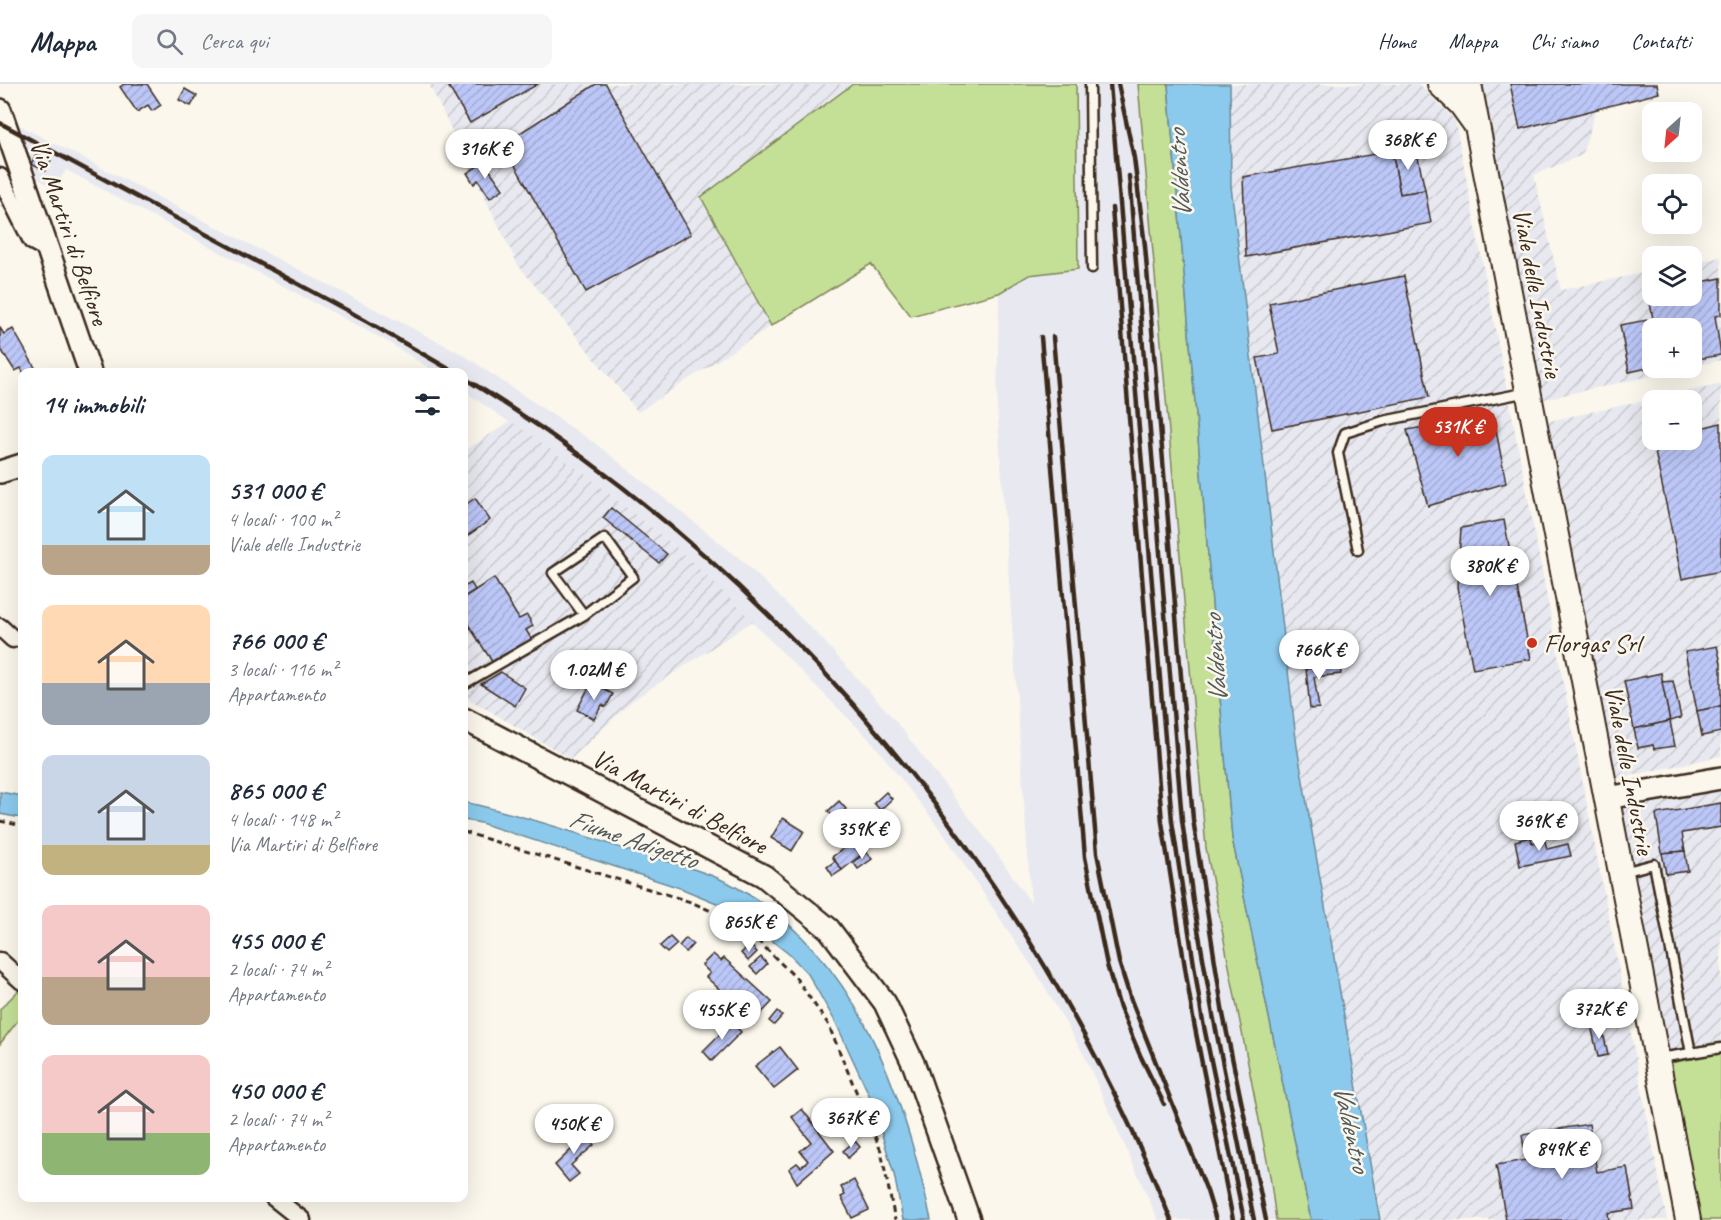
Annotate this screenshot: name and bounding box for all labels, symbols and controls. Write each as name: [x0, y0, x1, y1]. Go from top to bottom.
search box: [132, 14, 552, 68]
text: Mappa: [30, 24, 96, 59]
icon: search: [153, 25, 186, 58]
text: Cerca qui: [201, 27, 268, 55]
text: Home: [1378, 28, 1416, 54]
text: Mappa: [1449, 28, 1497, 54]
text: Chi siamo: [1530, 28, 1598, 54]
text: Contatti: [1631, 28, 1691, 54]
north arrow: [1642, 102, 1702, 162]
map controls: [1642, 102, 1702, 450]
pin: 368K €: [1359, 120, 1457, 171]
water label: Valdentro: [1159, 125, 1199, 219]
text: 368K €: [1382, 127, 1434, 152]
pin: 316K €: [436, 129, 534, 180]
street label: Via Martiri di Belfiore: [22, 135, 117, 331]
text: 316K €: [459, 136, 511, 161]
button: locate: [1642, 174, 1702, 234]
street label: Viale delle Industrie: [1505, 206, 1570, 382]
button: layers: [1642, 246, 1702, 306]
button: +: [1642, 318, 1702, 378]
text: 14 immobili: [42, 388, 143, 421]
icon: filters: [411, 388, 444, 421]
button: −: [1642, 390, 1702, 450]
pin: 531K €: [1409, 407, 1507, 458]
text: 531K €: [1433, 414, 1483, 439]
text: 531 000 €: [228, 474, 322, 507]
icon: home: [90, 479, 162, 551]
text: 4 locali · 100 m²: [228, 507, 337, 532]
text: Viale delle Industrie: [228, 532, 360, 557]
pin: 380K €: [1441, 546, 1539, 597]
text: 380K €: [1465, 553, 1516, 578]
water label: Valdentro: [1195, 610, 1235, 704]
text: 766 000 €: [228, 624, 323, 657]
place label: Florgas Srl: [1544, 627, 1645, 660]
icon: home: [90, 629, 162, 701]
pin: 766K €: [1270, 630, 1368, 681]
marker: Florgas Srl: [1525, 636, 1539, 650]
text: 766K €: [1293, 637, 1345, 662]
pin: 1.02M €: [539, 650, 649, 701]
text: 3 locali · 116 m²: [228, 657, 337, 682]
text: 1.02M €: [564, 657, 624, 682]
text: Appartamento: [228, 682, 325, 707]
street label: Viale delle Industrie: [1597, 683, 1662, 859]
street label: Via Martiri di Belfiore: [587, 741, 774, 862]
text: 865 000 €: [228, 774, 323, 807]
icon: home: [90, 779, 162, 851]
water label: Fiume Adigetto: [565, 801, 705, 878]
pin: 369K €: [1490, 801, 1588, 852]
text: 4 locali · 148 m²: [228, 807, 337, 832]
text: 369K €: [1513, 808, 1565, 833]
pin: 359K €: [813, 809, 911, 860]
text: 359K €: [837, 816, 887, 841]
text: Via Martiri di Belfiore: [228, 832, 377, 857]
pin: 865K €: [700, 902, 798, 953]
text: 865K €: [723, 909, 775, 934]
text: 455 000 €: [228, 924, 322, 957]
icon: home: [90, 929, 162, 1001]
text: 2 locali · 74 m²: [228, 957, 328, 982]
text: Appartamento: [228, 982, 325, 1007]
pin: 372K €: [1550, 989, 1648, 1040]
pin: 455K €: [673, 990, 771, 1041]
text: 372K €: [1574, 996, 1624, 1021]
text: 455K €: [697, 997, 747, 1022]
text: 450 000 €: [228, 1074, 322, 1107]
icon: home: [90, 1079, 162, 1151]
water label: Valdentro: [1326, 1081, 1379, 1178]
pin: 367K €: [802, 1098, 900, 1149]
pin: 450K €: [525, 1104, 623, 1155]
text: 367K €: [825, 1105, 877, 1130]
text: 2 locali · 74 m²: [228, 1107, 328, 1132]
text: 450K €: [549, 1111, 599, 1136]
pin: 849K €: [1513, 1129, 1611, 1180]
text: Appartamento: [228, 1132, 325, 1157]
text: 849K €: [1537, 1136, 1587, 1161]

